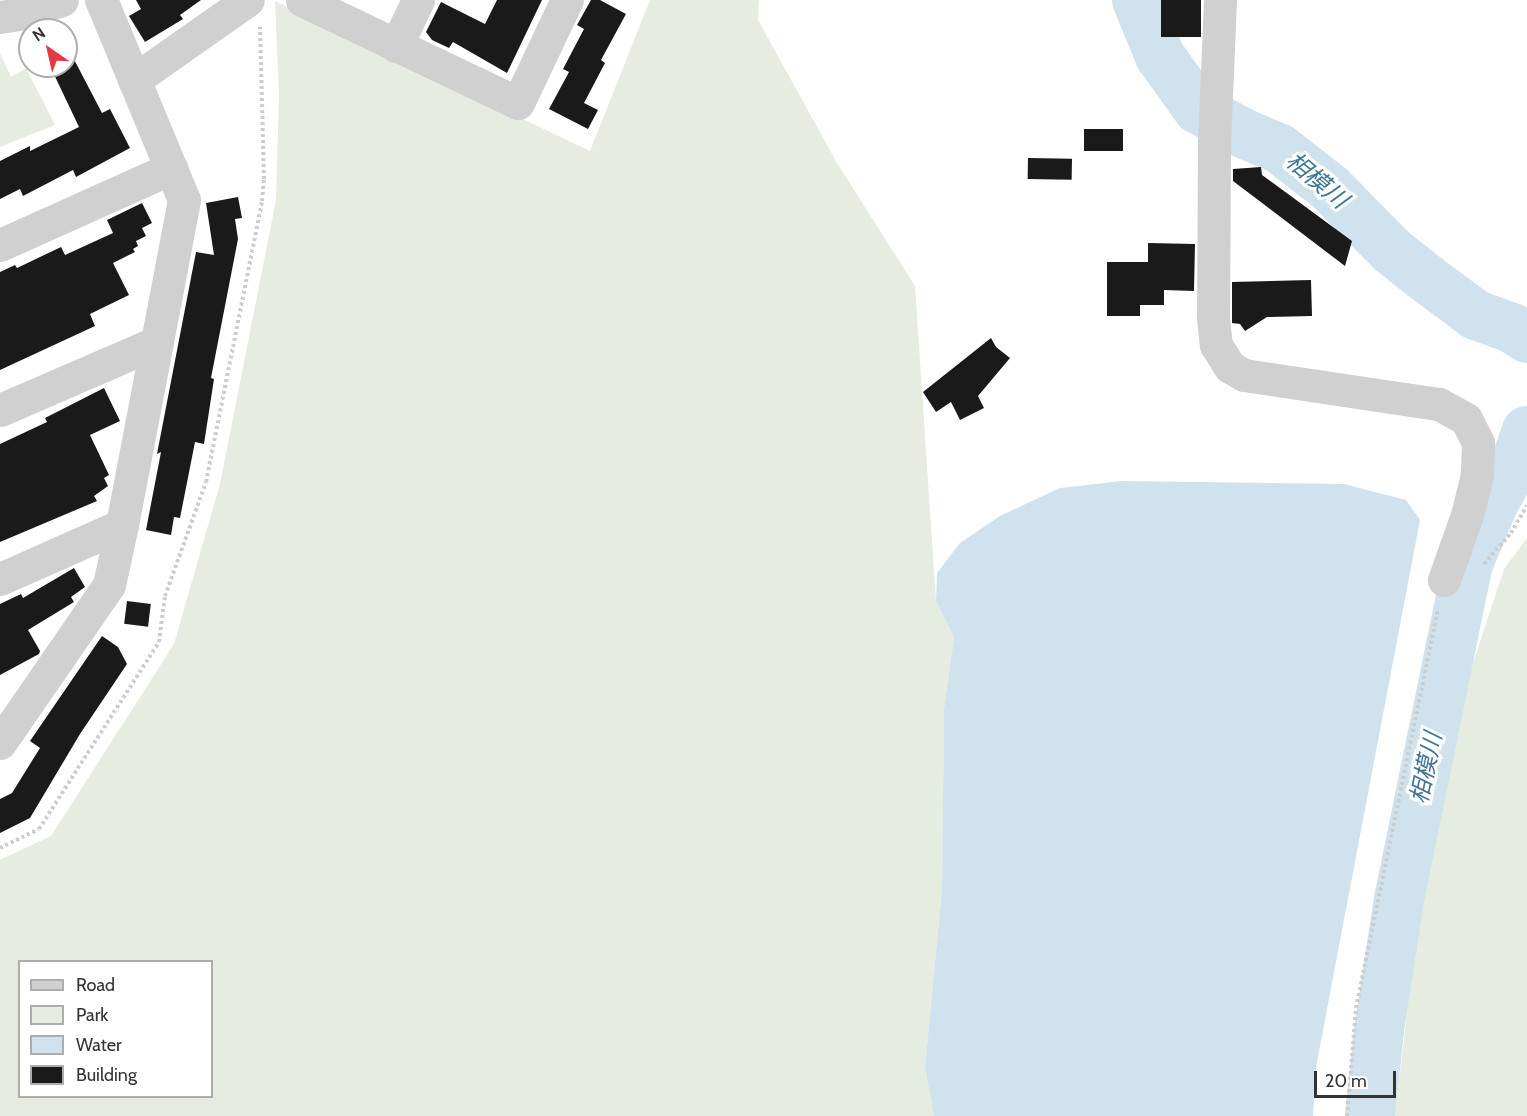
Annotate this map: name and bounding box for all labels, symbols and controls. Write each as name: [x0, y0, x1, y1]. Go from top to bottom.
north arrow: [18, 18, 78, 78]
text: N: [29, 23, 49, 45]
water label: 相模川: [1280, 146, 1354, 214]
water label: 相模川: [1404, 730, 1448, 806]
legend: [18, 960, 213, 1098]
text: Road: [76, 974, 115, 996]
text: Park: [76, 1004, 108, 1026]
text: Water: [76, 1034, 122, 1056]
scale bar: [1317, 1059, 1400, 1097]
text: Building: [76, 1064, 137, 1086]
text: 20 m: [1325, 1070, 1367, 1092]

